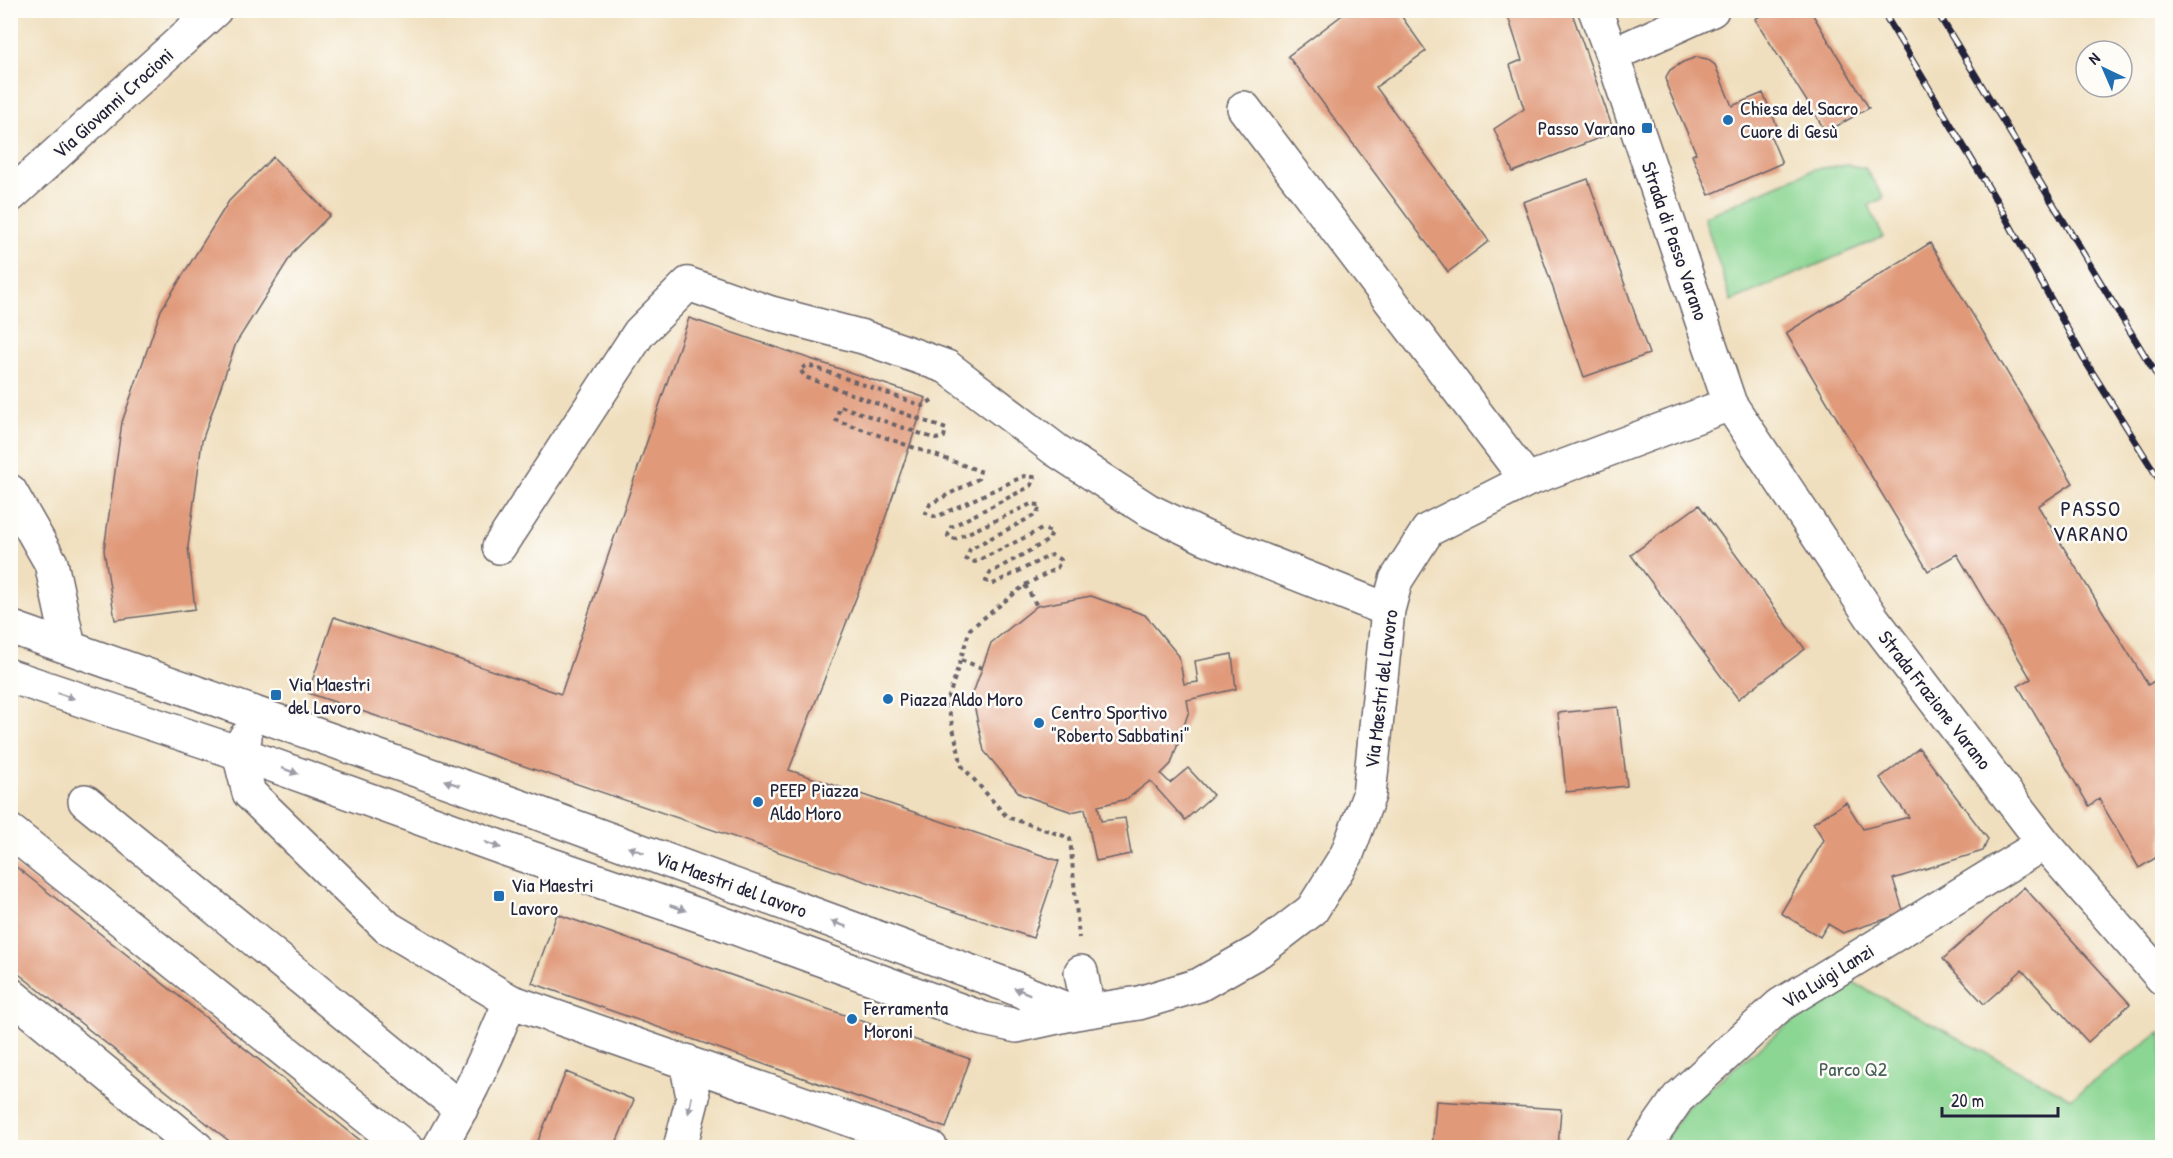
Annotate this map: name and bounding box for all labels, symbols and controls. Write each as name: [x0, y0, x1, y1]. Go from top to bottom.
north arrow: [2074, 39, 2134, 99]
street label: Via Giovanni Crocioni: [46, 41, 179, 164]
text: N: [2083, 47, 2105, 69]
place label: Chiesa del Sacro Cuore di Gesù: [1740, 94, 1858, 144]
marker: Chiesa del Sacro Cuore di Gesù: [1721, 113, 1735, 127]
place label: Passo Varano: [1538, 114, 1635, 141]
marker: Passo Varano: [1640, 121, 1654, 135]
street label: Strada di Passo Varano: [1636, 158, 1715, 324]
district label: PASSO VARANO: [2053, 493, 2129, 548]
street label: Via Maestri del Lavoro: [1357, 608, 1404, 770]
street label: Strada Frazione Varano: [1873, 625, 1998, 775]
place label: Via Maestri del Lavoro: [288, 670, 371, 720]
place label: Piazza Aldo Moro: [900, 685, 1023, 712]
marker: Via Maestri del Lavoro: [269, 688, 283, 702]
one-way arrow: [57, 691, 75, 701]
marker: Piazza Aldo Moro: [881, 692, 895, 706]
place label: Centro Sportivo "Roberto Sabbatini": [1051, 698, 1190, 748]
marker: Centro Sportivo "Roberto Sabbatini": [1032, 716, 1046, 730]
one-way arrow: [281, 767, 299, 777]
place label: PEEP Piazza Aldo Moro: [770, 776, 859, 826]
one-way arrow: [443, 778, 461, 788]
marker: PEEP Piazza Aldo Moro: [751, 795, 765, 809]
one-way arrow: [484, 840, 502, 850]
street label: Via Maestri del Lavoro: [651, 843, 811, 924]
one-way arrow: [627, 844, 645, 854]
place label: Via Maestri Lavoro: [511, 871, 594, 921]
marker: Via Maestri Lavoro: [492, 889, 506, 903]
one-way arrow: [669, 904, 687, 913]
one-way arrow: [830, 918, 848, 928]
street label: Via Luigi Lanzi: [1777, 937, 1879, 1014]
one-way arrow: [1013, 986, 1031, 995]
place label: Ferramenta Moroni: [863, 994, 948, 1044]
marker: Ferramenta Moroni: [845, 1012, 859, 1026]
park label: Parco Q2: [1819, 1055, 1888, 1082]
scale bar: [1942, 1080, 2058, 1118]
text: 20 m: [1951, 1088, 1984, 1113]
one-way arrow: [685, 1095, 694, 1114]

